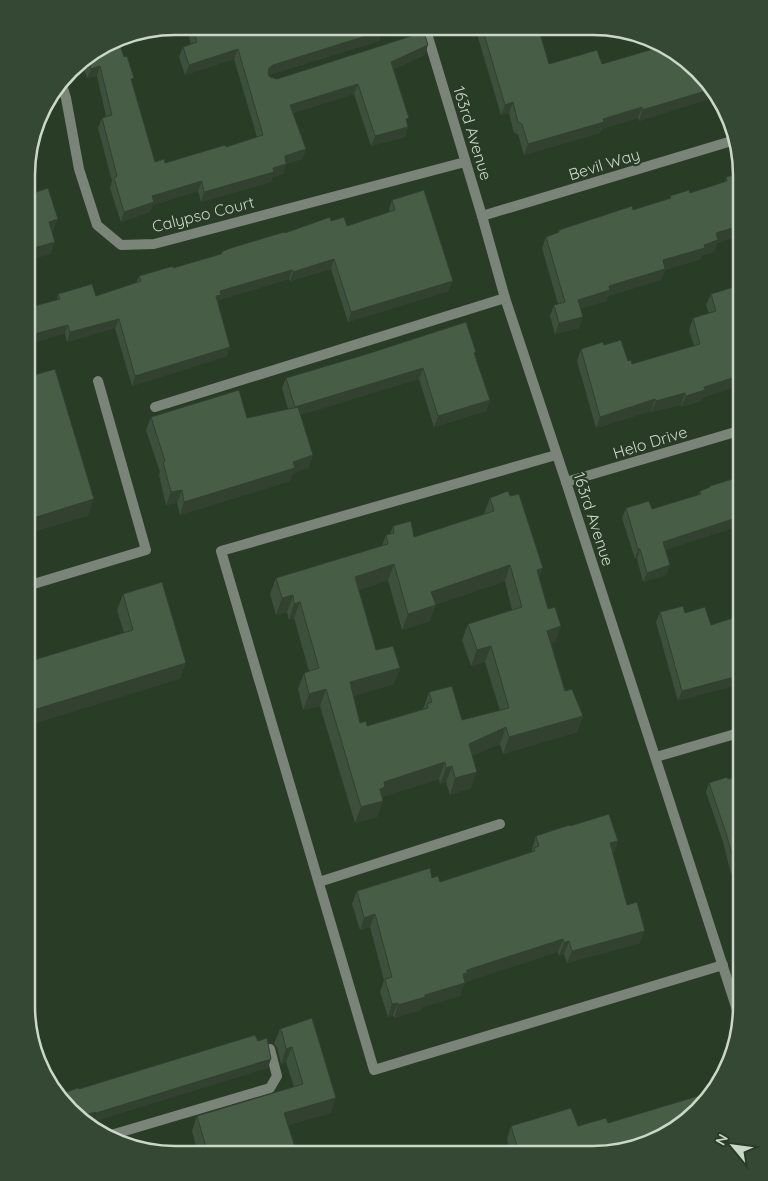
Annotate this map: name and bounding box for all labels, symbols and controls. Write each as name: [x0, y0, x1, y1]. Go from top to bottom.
street label: 163rd Avenue: [449, 83, 497, 183]
street label: Bevil Way: [566, 144, 642, 184]
street label: Calypso Court: [150, 192, 256, 236]
street label: Helo Drive: [610, 421, 690, 463]
street label: 163rd Avenue: [569, 470, 619, 568]
north arrow: [708, 1121, 758, 1171]
text: N: [711, 1131, 732, 1149]

